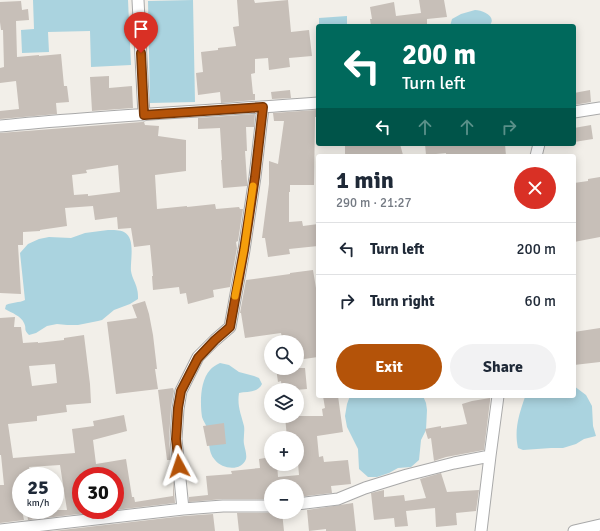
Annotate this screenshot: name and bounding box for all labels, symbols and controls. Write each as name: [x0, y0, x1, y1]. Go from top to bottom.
pin: [124, 12, 158, 53]
icon: arrive: [130, 18, 152, 40]
text: 200 m: [402, 38, 476, 72]
icon: left: [336, 40, 388, 92]
text: Turn left: [402, 72, 465, 94]
icon: left: [372, 116, 394, 138]
icon: ahead: [414, 116, 436, 138]
icon: ahead: [456, 116, 478, 138]
icon: right: [498, 116, 520, 138]
text: 1 min: [336, 165, 394, 195]
button: close: [514, 167, 556, 209]
text: 290 m · 21:27: [336, 195, 412, 211]
icon: left: [336, 238, 358, 260]
text: Turn left: [370, 240, 424, 258]
text: 200 m: [516, 240, 556, 258]
icon: right: [336, 290, 358, 312]
text: Turn right: [370, 292, 435, 310]
text: 60 m: [525, 292, 556, 310]
map controls: [264, 335, 304, 519]
button: search: [264, 335, 304, 375]
button: Exit: [336, 344, 442, 390]
button: Share: [450, 344, 556, 390]
button: layers: [264, 383, 304, 423]
button: +: [264, 431, 304, 471]
position arrow: [158, 445, 200, 487]
speed limit sign: 30: [72, 467, 124, 519]
text: 25: [27, 475, 49, 500]
button: −: [264, 479, 304, 519]
text: km/h: [27, 497, 49, 509]

